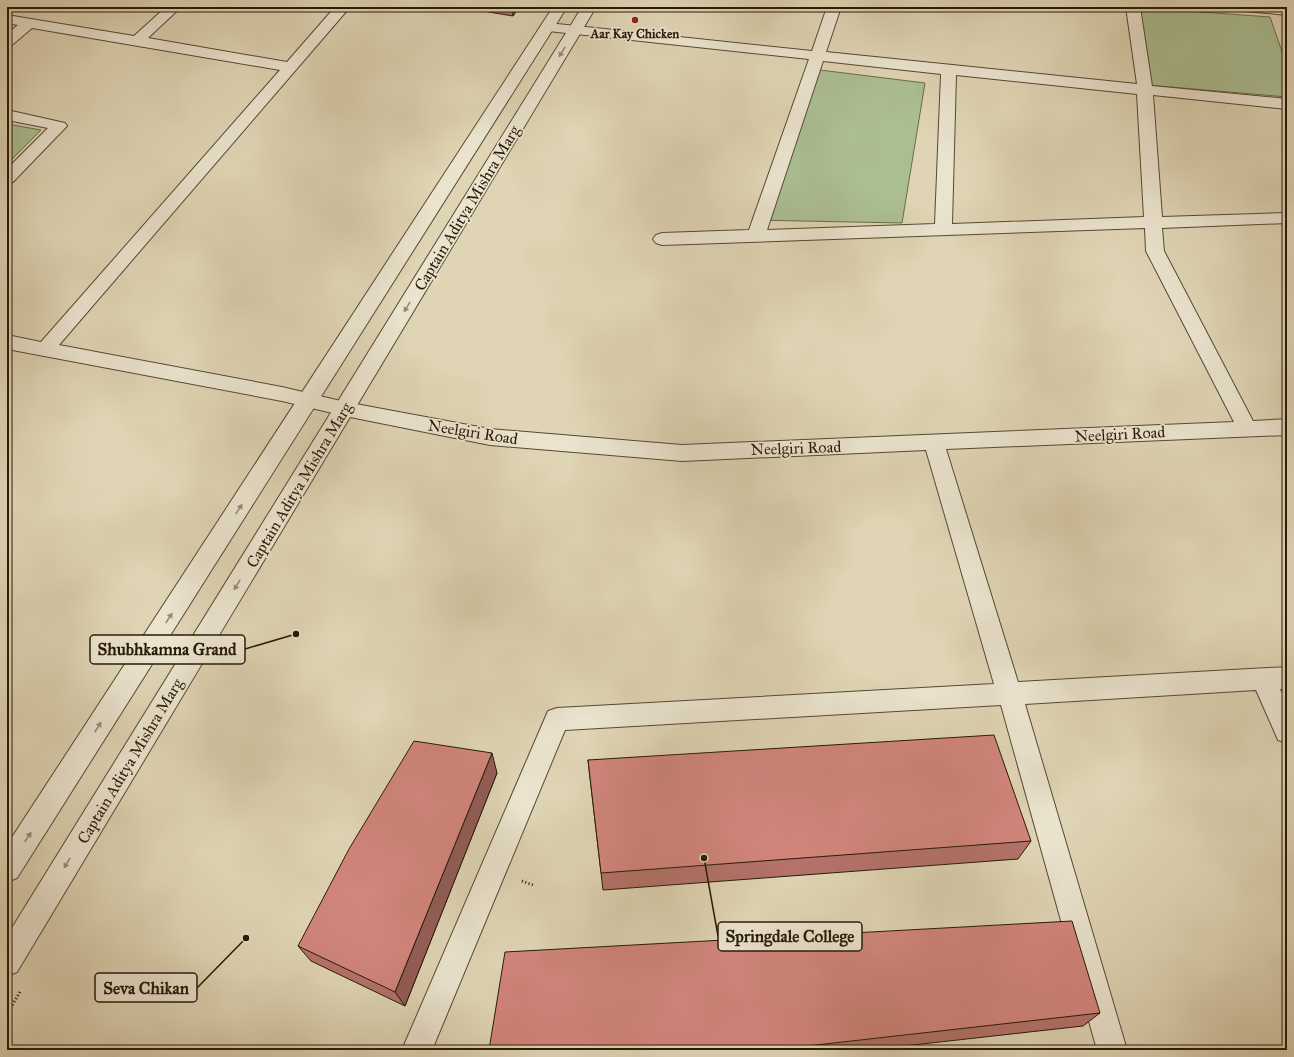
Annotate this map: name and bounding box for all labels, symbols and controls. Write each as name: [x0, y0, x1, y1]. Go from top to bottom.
marker: Aar Kay Chicken: [630, 15, 640, 25]
place label: Aar Kay Chicken: [590, 26, 679, 42]
one-way arrow: [558, 47, 566, 57]
street label: Captain Aditya Mishra Marg: [410, 121, 525, 295]
one-way arrow: [403, 302, 411, 312]
street label: Captain Aditya Mishra Marg: [242, 398, 357, 572]
street label: Neelgiri Road: [427, 416, 519, 449]
street label: Neelgiri Road: [1074, 422, 1166, 447]
street label: Neelgiri Road: [750, 437, 842, 460]
one-way arrow: [235, 503, 243, 514]
one-way arrow: [234, 579, 241, 591]
one-way arrow: [165, 613, 173, 623]
callout: Shubhkamna Grand: [90, 635, 245, 664]
text: Shubhkamna Grand: [98, 639, 237, 660]
street label: Captain Aditya Mishra Marg: [73, 674, 188, 848]
one-way arrow: [95, 721, 102, 733]
one-way arrow: [24, 832, 32, 842]
one-way arrow: [64, 857, 71, 869]
callout: Springdale College: [718, 922, 862, 951]
text: Springdale College: [726, 926, 854, 947]
callout: Seva Chikan: [95, 973, 197, 1002]
text: Seva Chikan: [103, 978, 190, 999]

